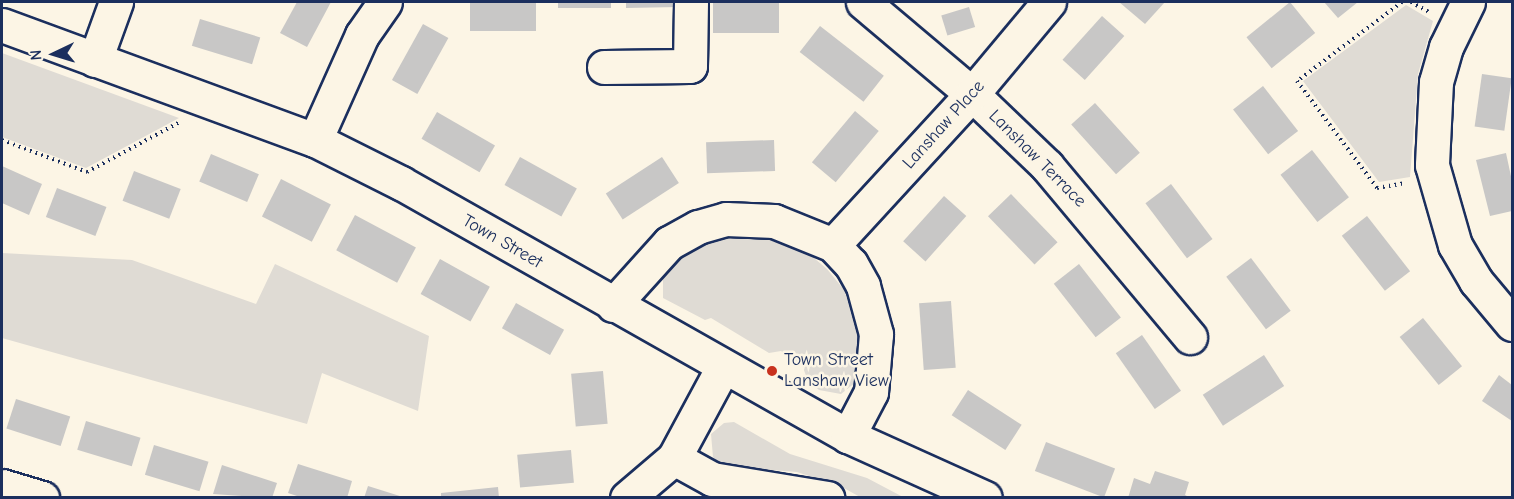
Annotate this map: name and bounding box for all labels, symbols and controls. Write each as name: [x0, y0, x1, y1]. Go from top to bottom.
north arrow: [24, 24, 84, 84]
text: N: [27, 49, 45, 61]
street label: Lanshaw Place: [898, 76, 990, 174]
street label: Lanshaw Terrace: [984, 106, 1090, 212]
street label: Town Street: [458, 210, 546, 274]
place label: Town Street Lanshaw View: [784, 350, 889, 392]
marker: Town Street Lanshaw View: [765, 364, 779, 378]

